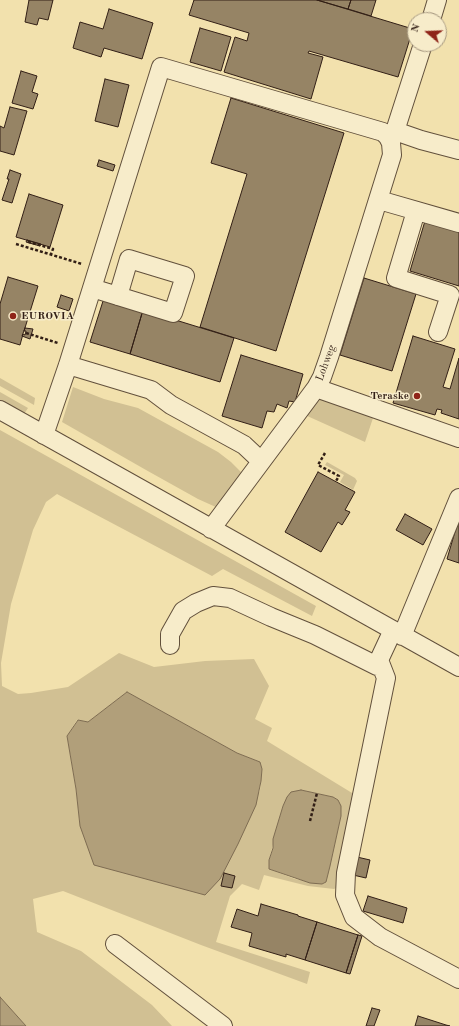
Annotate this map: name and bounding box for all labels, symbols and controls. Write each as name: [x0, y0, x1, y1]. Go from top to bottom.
north arrow: [407, 12, 447, 52]
text: N: [410, 22, 423, 34]
place label: EUROVIA: [21, 309, 74, 323]
marker: EUROVIA: [8, 311, 18, 321]
street label: Lohweg: [313, 343, 339, 383]
place label: Teraske: [370, 389, 409, 403]
marker: Teraske: [412, 391, 422, 401]

